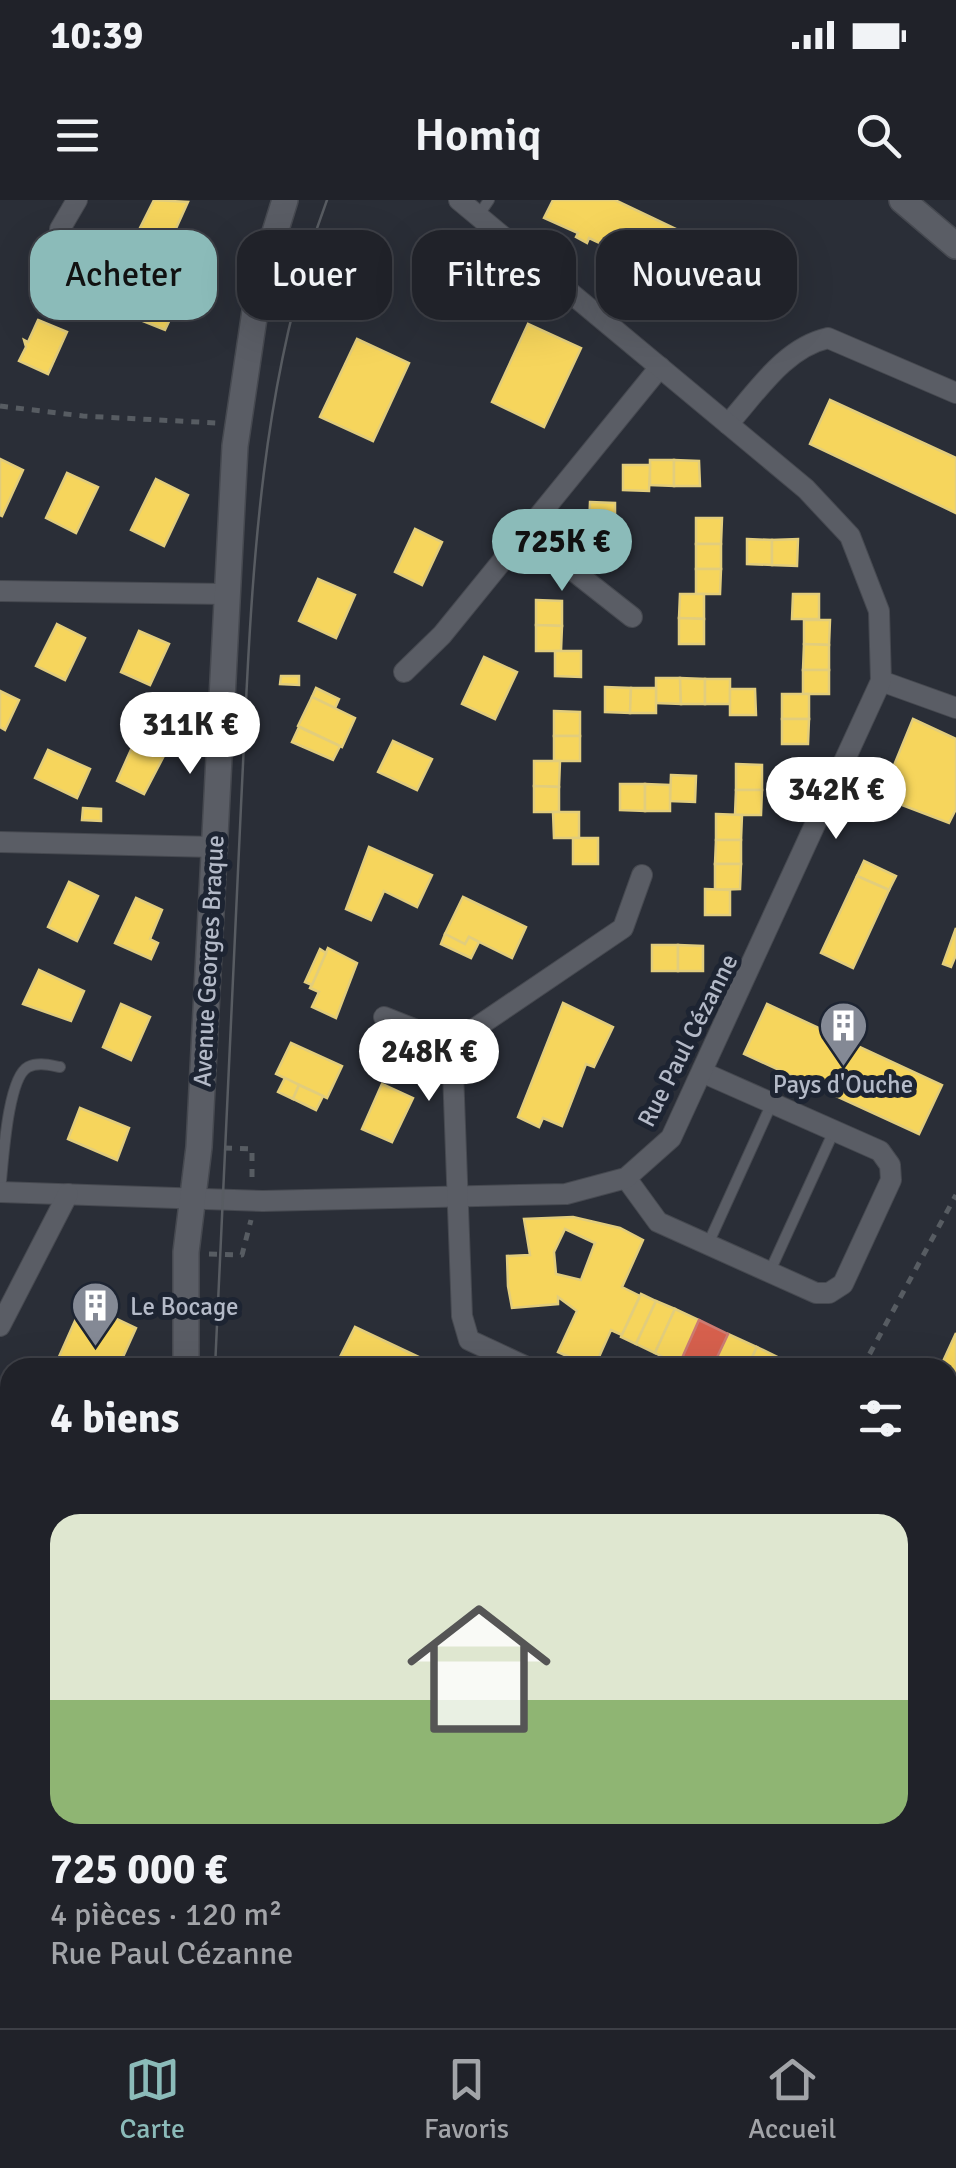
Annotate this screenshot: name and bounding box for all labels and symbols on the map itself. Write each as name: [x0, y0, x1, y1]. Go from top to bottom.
pin: 725K €: [481, 509, 643, 594]
pin: 311K €: [109, 692, 271, 777]
pin: 342K €: [755, 757, 917, 842]
street label: Avenue Georges Braque: [186, 834, 231, 1088]
street label: Rue Paul Cézanne: [631, 949, 744, 1132]
building icon: Pays d'Ouche: [817, 1000, 869, 1068]
pin: 248K €: [348, 1019, 510, 1104]
place label: Pays d'Ouche: [773, 1069, 913, 1100]
building icon: Le Bocage: [69, 1280, 121, 1348]
place label: Le Bocage: [130, 1291, 239, 1322]

